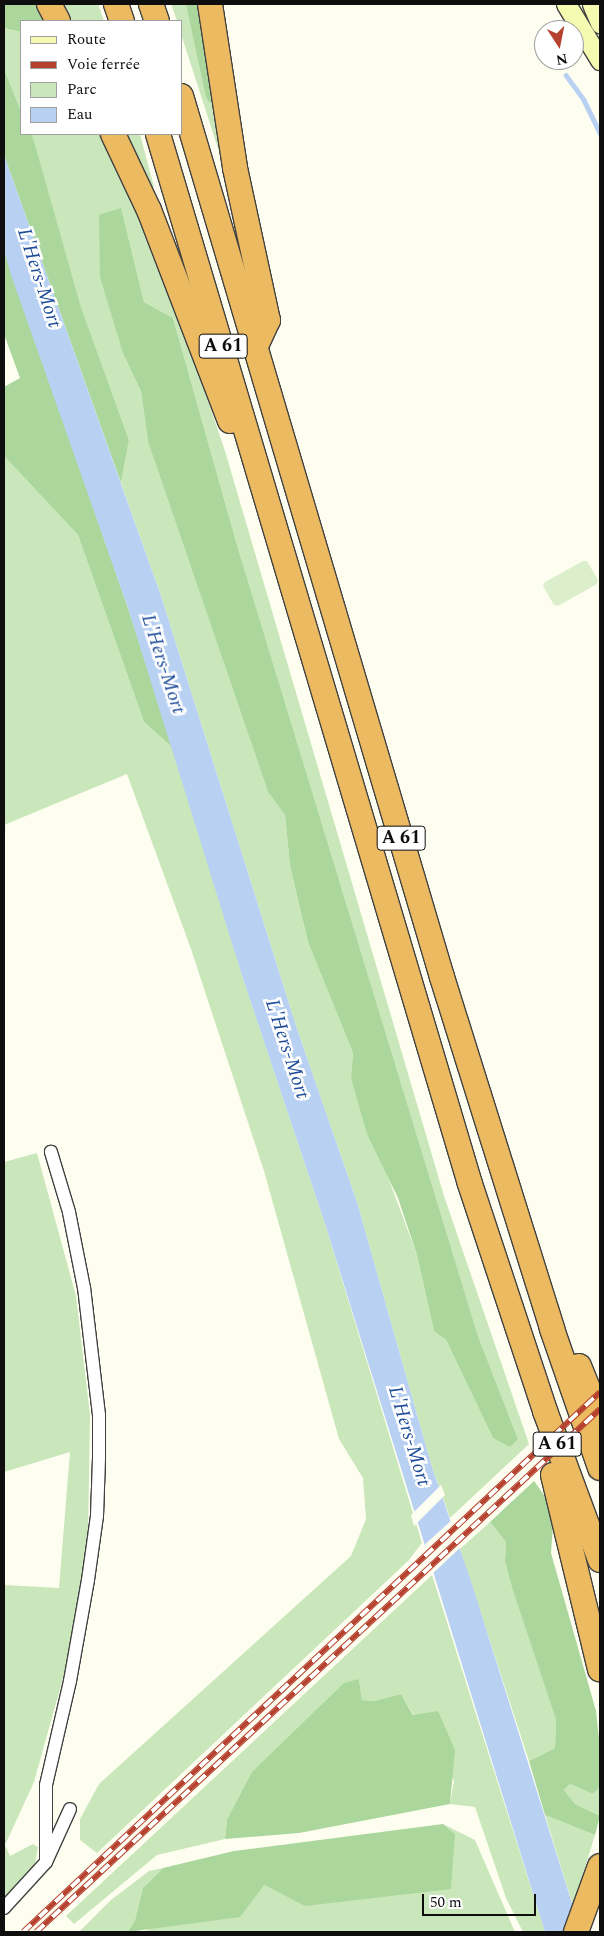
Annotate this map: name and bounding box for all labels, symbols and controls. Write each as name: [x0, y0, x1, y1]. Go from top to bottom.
legend: [20, 20, 182, 135]
north arrow: [534, 20, 584, 70]
text: Route: [67, 28, 106, 51]
text: N: [554, 48, 569, 71]
text: Voie ferrée: [67, 53, 140, 76]
text: Parc: [67, 78, 97, 101]
text: Eau: [67, 103, 93, 126]
water label: L'Hers-Mort: [12, 225, 66, 331]
road number: A 61: [198, 331, 248, 362]
water label: L'Hers-Mort: [136, 611, 190, 717]
road number: A 61: [376, 822, 426, 854]
water label: L'Hers-Mort: [260, 996, 314, 1102]
water label: L'Hers-Mort: [382, 1383, 436, 1489]
road number: A 61: [532, 1428, 582, 1460]
scale bar: [424, 1884, 538, 1916]
text: 50 m: [430, 1891, 462, 1914]

